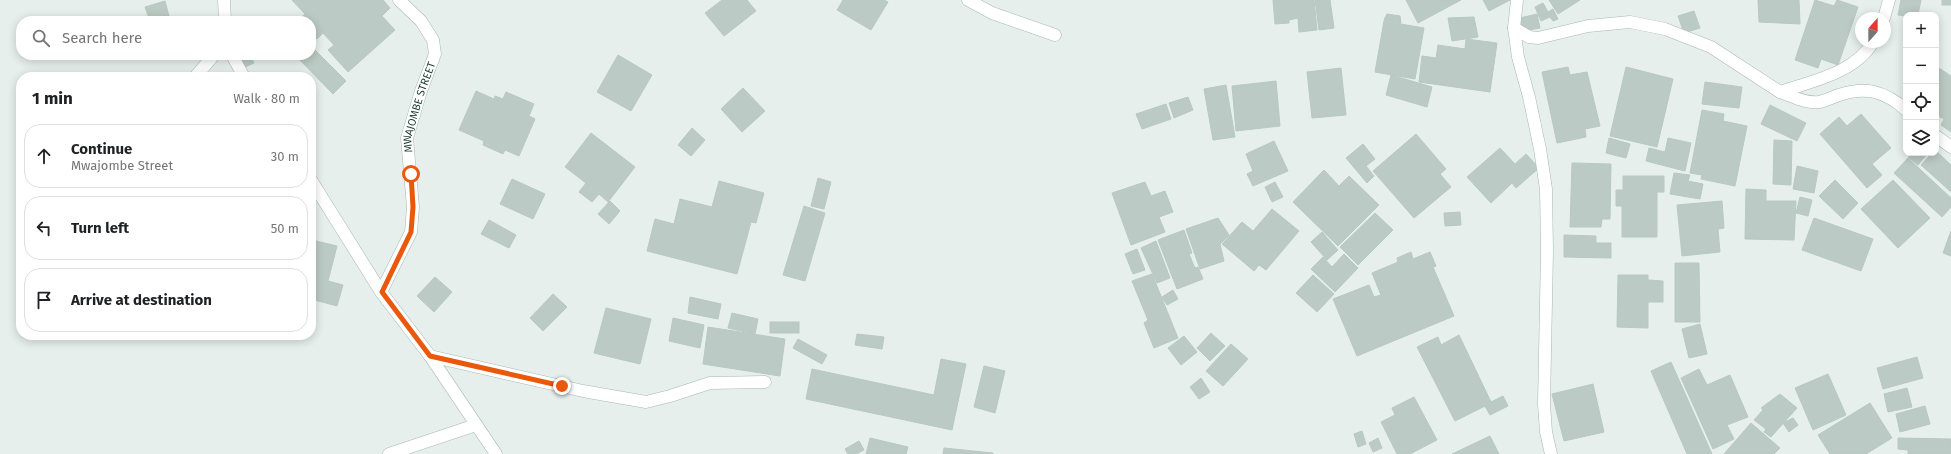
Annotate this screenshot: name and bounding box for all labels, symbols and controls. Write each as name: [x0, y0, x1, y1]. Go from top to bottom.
north arrow: [1855, 12, 1891, 48]
map controls: [1903, 12, 1939, 156]
button: +: [1903, 12, 1939, 48]
search box: [16, 16, 316, 60]
icon: search: [30, 27, 52, 49]
text: Search here: [62, 29, 142, 47]
button: −: [1903, 48, 1939, 84]
street label: MWAJOMBE STREET: [400, 60, 438, 153]
button: locate: [1903, 84, 1939, 120]
text: 1 min: [32, 88, 73, 109]
text: Walk · 80 m: [233, 91, 300, 106]
button: layers: [1903, 120, 1939, 156]
text: Continue: [71, 140, 132, 158]
icon: ahead: [33, 145, 55, 167]
text: 30 m: [271, 149, 299, 164]
text: Mwajombe Street: [71, 158, 173, 173]
route start: [402, 165, 420, 183]
icon: left: [33, 217, 55, 239]
text: Turn left: [71, 219, 129, 237]
text: 50 m: [271, 221, 299, 236]
icon: arrive: [33, 289, 55, 311]
text: Arrive at destination: [71, 291, 212, 309]
route end: [553, 377, 571, 395]

